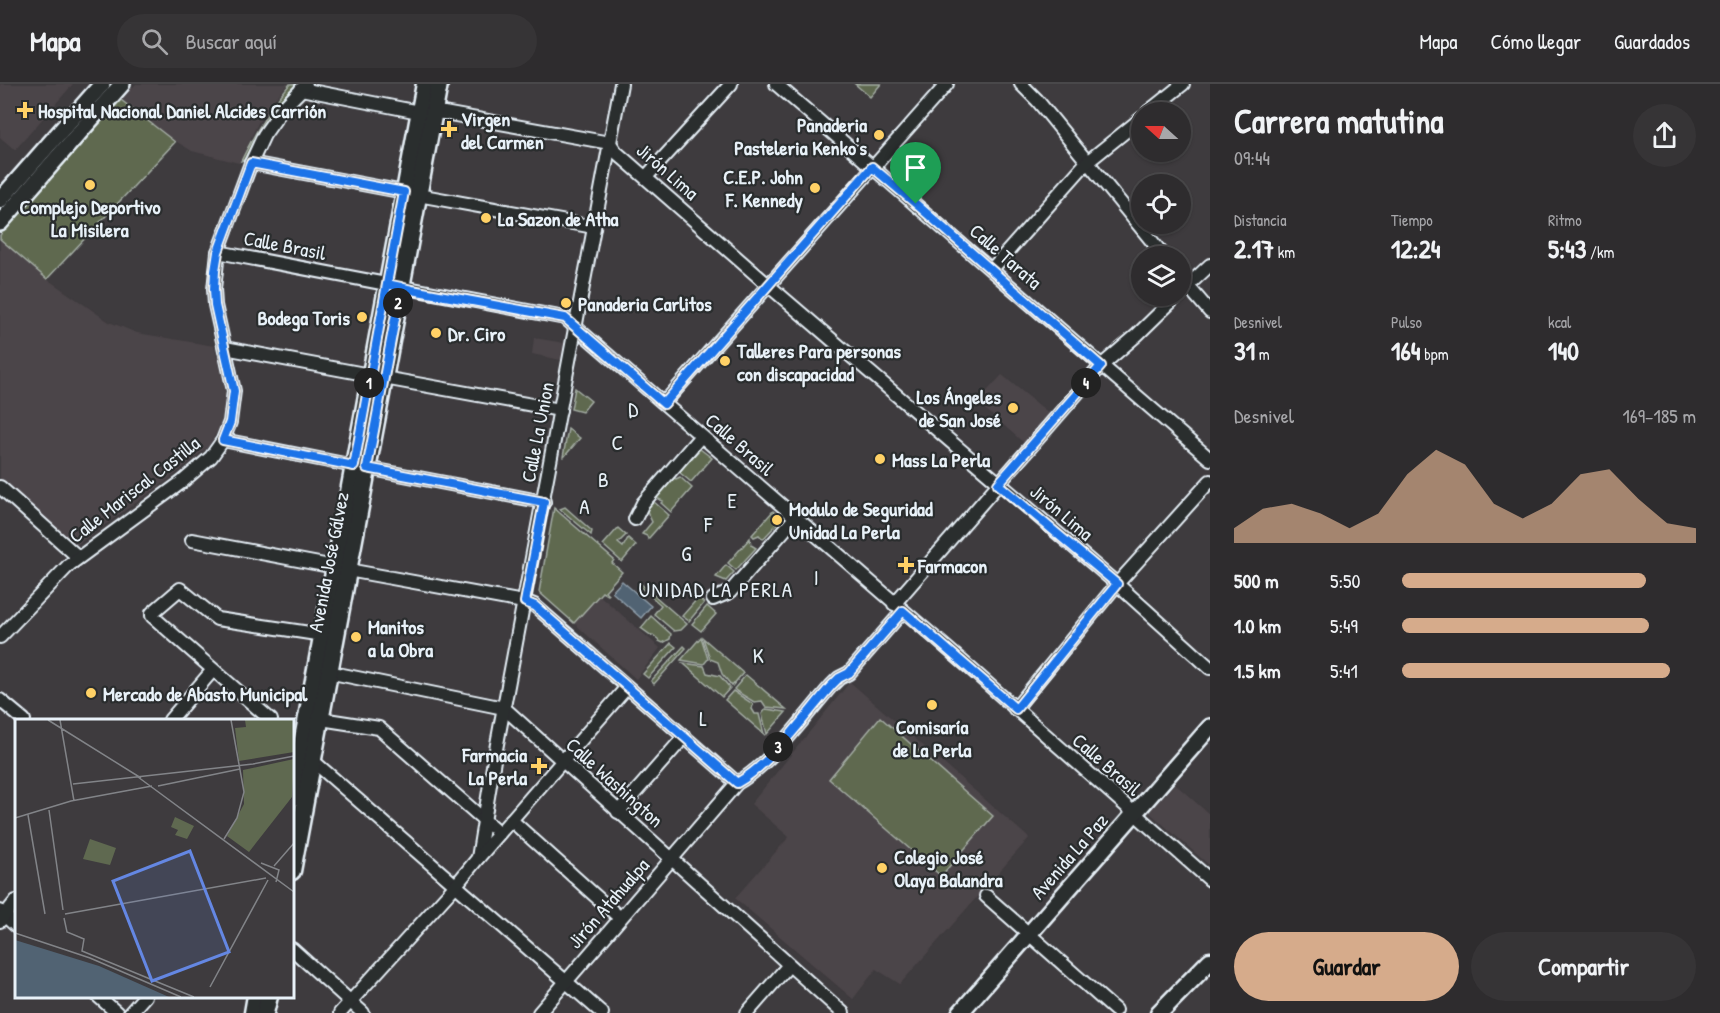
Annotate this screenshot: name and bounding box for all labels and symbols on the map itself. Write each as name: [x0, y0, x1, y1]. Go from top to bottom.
place label: Hospital Nacional Daniel Alcides Carrión: [38, 97, 326, 125]
marker: Hospital Nacional Daniel Alcides Carrión: [16, 101, 34, 119]
north arrow: [1131, 102, 1191, 162]
place label: Virgen del Carmen: [461, 105, 544, 155]
place label: Panaderia Pasteleria Kenko's: [734, 111, 867, 161]
marker: Virgen del Carmen: [442, 122, 456, 136]
marker: Panaderia Pasteleria Kenko's: [872, 128, 886, 142]
street label: Jirón Lima: [631, 136, 705, 206]
pin: [890, 142, 941, 204]
place label: C.E.P. John F. Kennedy: [723, 163, 804, 214]
marker: Complejo Deportivo La Misilera: [83, 178, 97, 192]
marker: C.E.P. John F. Kennedy: [808, 181, 822, 195]
place label: Complejo Deportivo La Misilera: [19, 193, 161, 243]
place label: La Sazon de Atha: [498, 205, 619, 232]
marker: La Sazon de Atha: [479, 211, 493, 225]
street label: Calle Tarata: [964, 217, 1048, 295]
street label: Calle Brasil: [242, 224, 329, 266]
pin: 2: [383, 288, 413, 318]
place label: Panaderia Carlitos: [578, 290, 712, 317]
marker: Panaderia Carlitos: [559, 296, 573, 310]
place label: Bodega Toris: [257, 304, 350, 332]
marker: Bodega Toris: [355, 310, 369, 324]
place label: Dr. Ciro: [448, 320, 505, 347]
marker: Dr. Ciro: [429, 326, 443, 340]
place label: Talleres Para personas con discapacidad: [736, 337, 901, 388]
marker: Talleres Para personas con discapacidad: [718, 354, 732, 368]
pin: 1: [354, 368, 384, 398]
pin: 4: [1071, 368, 1101, 398]
street label: Calle La Union: [514, 380, 560, 484]
place label: Los Ángeles de San José: [917, 383, 1001, 433]
district label: D: [628, 395, 640, 424]
marker: Los Ángeles de San José: [1006, 401, 1020, 415]
street label: Calle Brasil: [700, 407, 781, 482]
district label: C: [611, 428, 625, 457]
street label: Calle Mariscal Castilla: [63, 429, 205, 549]
place label: Mass La Perla: [892, 446, 990, 473]
marker: Mass La Perla: [873, 452, 887, 466]
district label: B: [598, 465, 610, 494]
street label: Jirón Lima: [1025, 478, 1099, 546]
district label: E: [728, 486, 738, 515]
street label: Avenida José Gálvez: [301, 489, 355, 635]
district label: A: [579, 492, 591, 521]
place label: Modulo de Seguridad Unidad La Perla: [789, 495, 933, 545]
district label: F: [703, 510, 714, 539]
marker: Modulo de Seguridad Unidad La Perla: [770, 513, 784, 527]
district label: G: [681, 539, 693, 568]
place label: Farmacon: [917, 552, 987, 579]
marker: Farmacon: [899, 558, 913, 572]
district label: I: [814, 563, 820, 592]
district label: UNIDAD LA PERLA: [638, 575, 794, 604]
place label: Manitos a la Obra: [368, 613, 433, 663]
marker: Manitos a la Obra: [349, 630, 363, 644]
district label: K: [753, 641, 765, 670]
place label: Mercado de Abasto Municipal: [103, 680, 308, 708]
marker: Mercado de Abasto Municipal: [84, 686, 98, 700]
marker: Comisaría de La Perla: [925, 698, 939, 712]
district label: L: [699, 704, 709, 733]
place label: Comisaría de La Perla: [893, 713, 971, 763]
inset map: [15, 719, 294, 998]
street label: Calle Brasil: [1067, 727, 1148, 802]
street label: Calle Washington: [560, 731, 670, 833]
pin: 3: [763, 732, 793, 762]
place label: Farmacia La Perla: [461, 741, 527, 791]
marker: Farmacia La Perla: [532, 759, 546, 773]
street label: Avenida La Paz: [1024, 807, 1114, 905]
place label: Colegio José Olaya Balandra: [894, 843, 1003, 894]
street label: Jirón Atahualpa: [561, 852, 655, 954]
marker: Colegio José Olaya Balandra: [875, 861, 889, 875]

